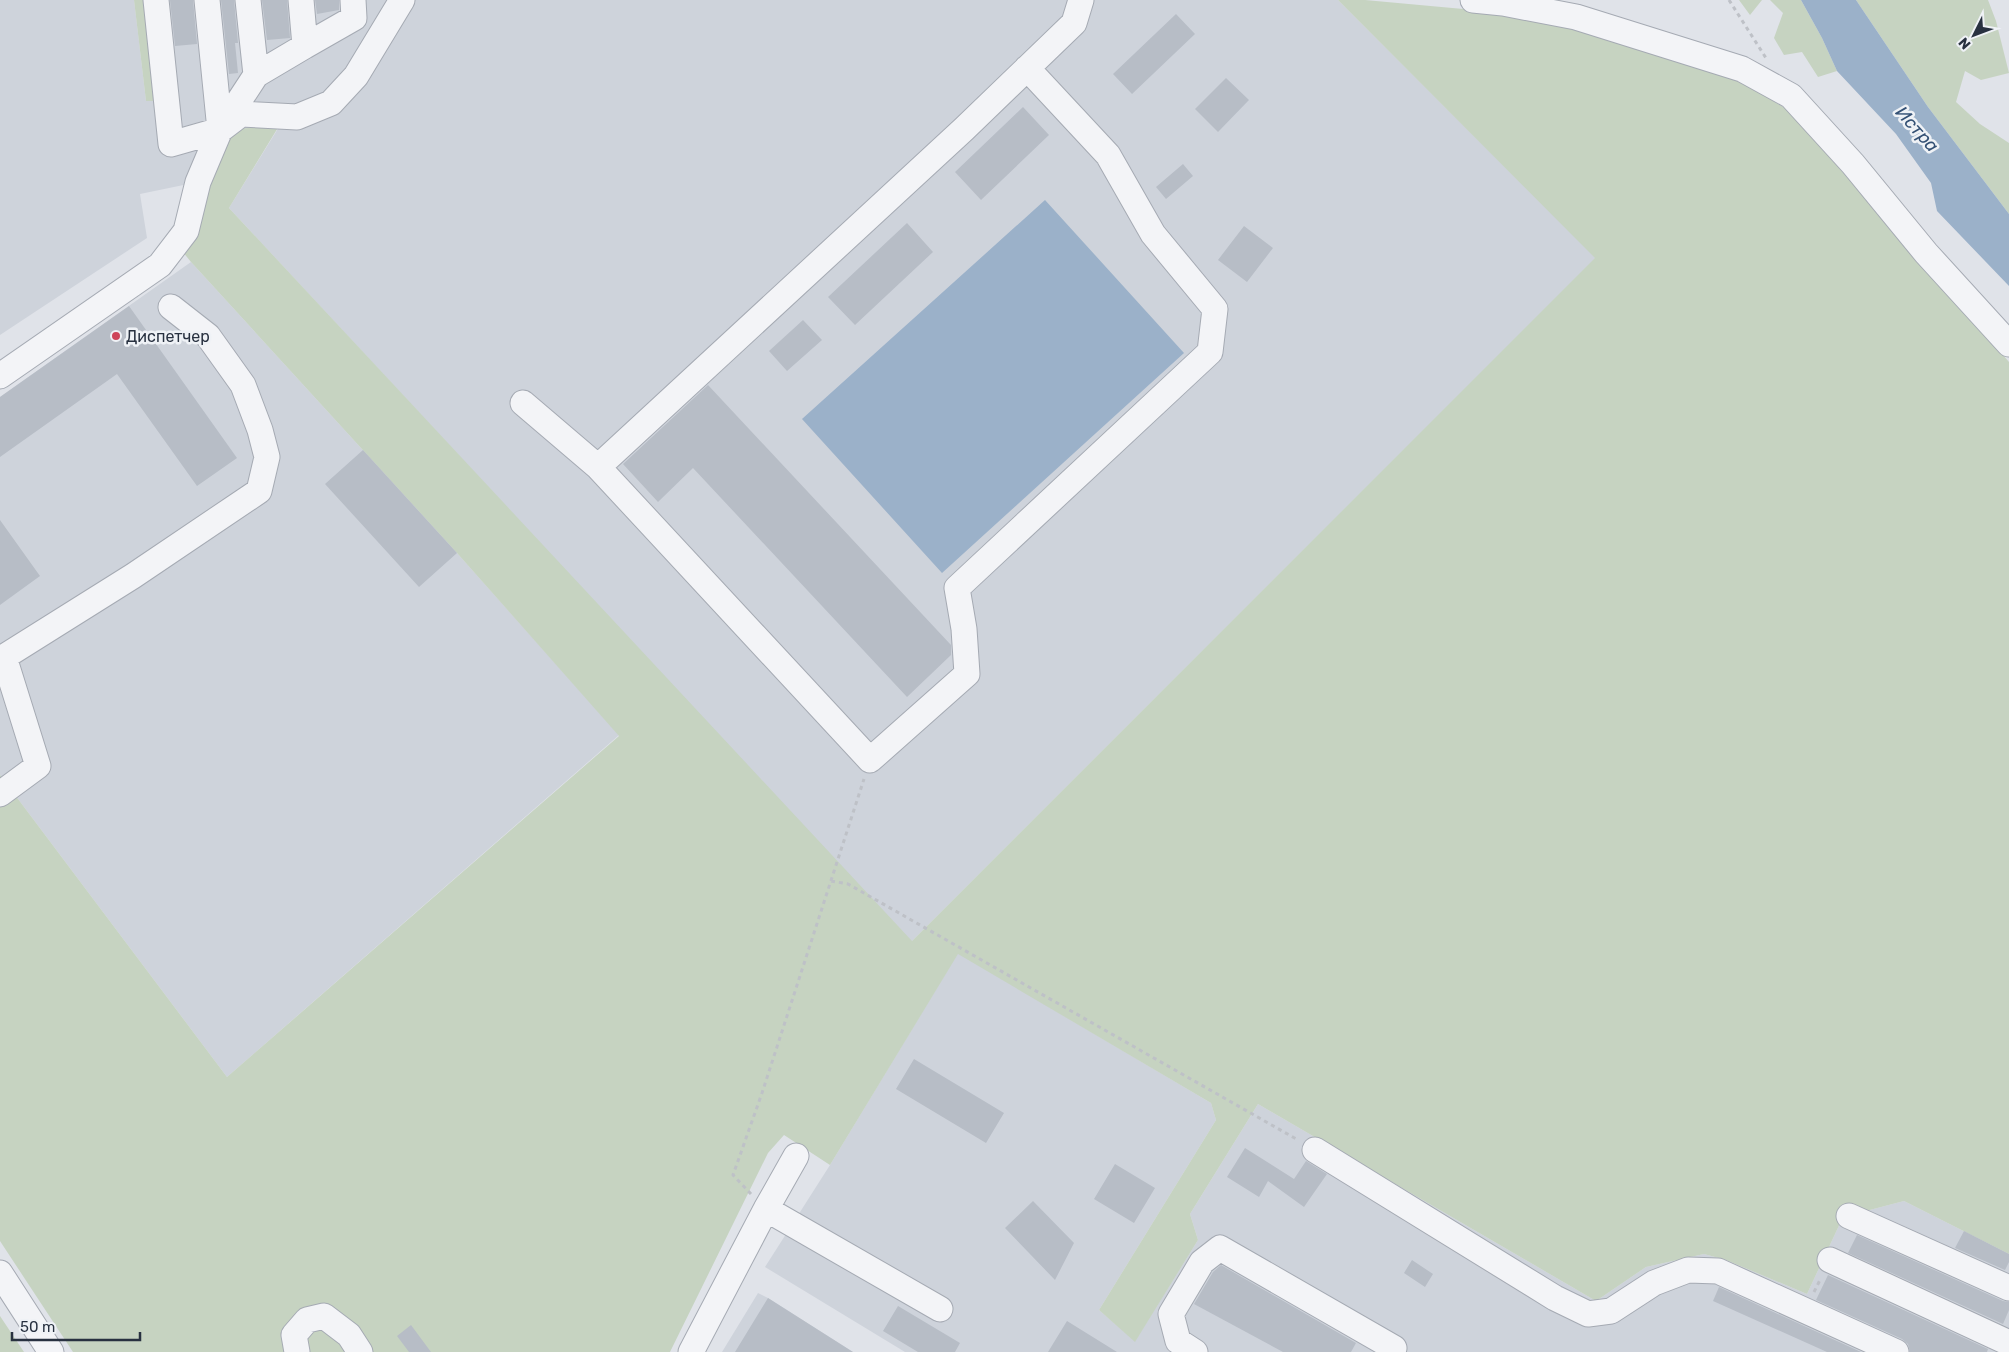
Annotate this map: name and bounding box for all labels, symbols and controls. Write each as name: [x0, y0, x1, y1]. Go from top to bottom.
north arrow: [1949, 10, 1999, 60]
text: N: [1955, 34, 1974, 53]
water label: Истра: [1891, 102, 1943, 157]
place label: Диспетчер: [126, 327, 210, 346]
marker: Диспетчер: [110, 330, 122, 342]
scale bar: [12, 1310, 140, 1342]
text: 50 m: [20, 1318, 55, 1336]

